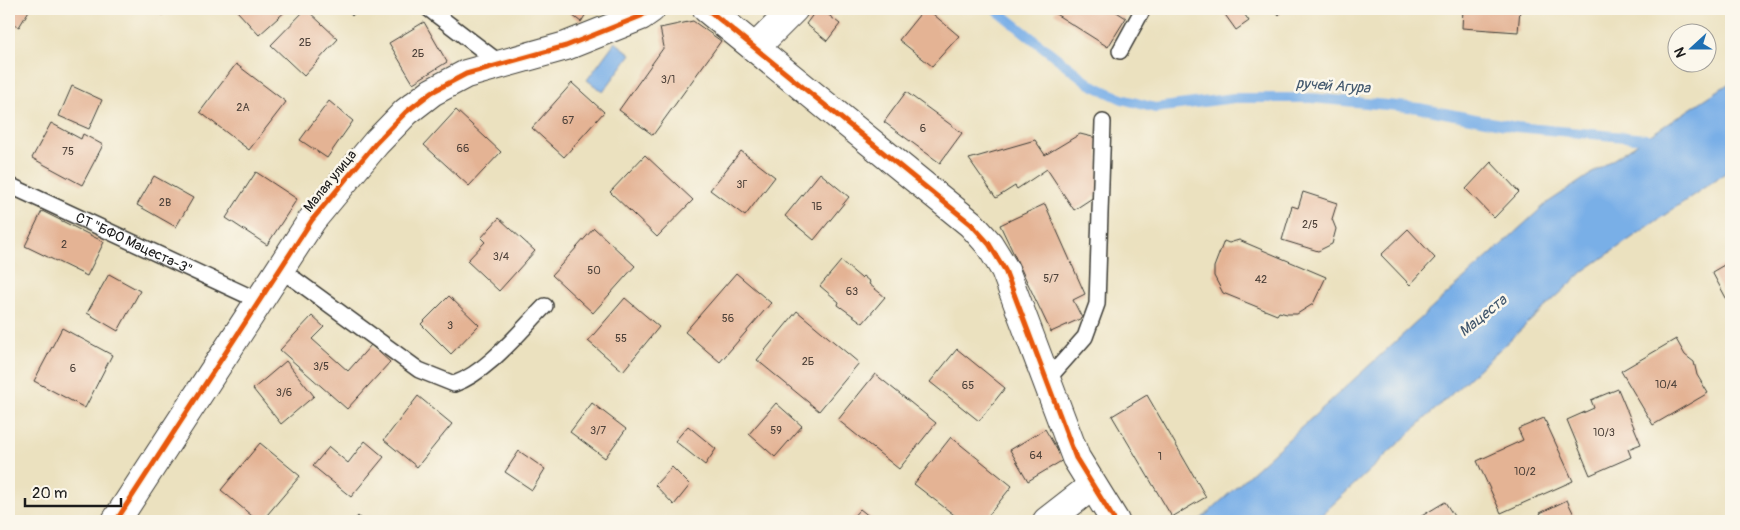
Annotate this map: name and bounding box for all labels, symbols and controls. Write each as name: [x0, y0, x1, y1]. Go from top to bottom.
north arrow: [1668, 22, 1718, 72]
house number: 2Б: [299, 36, 311, 49]
text: N: [1671, 45, 1690, 60]
house number: 2Б: [412, 47, 424, 60]
house number: 3/1: [661, 73, 675, 86]
water label: ручей Агура: [1295, 74, 1372, 98]
house number: 2А: [236, 101, 250, 114]
house number: 67: [562, 114, 574, 127]
house number: 6: [920, 122, 926, 135]
house number: 66: [457, 142, 469, 155]
house number: 75: [62, 145, 74, 158]
street label: Малая улица: [300, 147, 360, 215]
house number: 3Г: [736, 178, 748, 191]
house number: 2В: [159, 196, 171, 209]
house number: 1Б: [812, 200, 822, 213]
street label: СТ "БФО Мацеста-3": [73, 209, 195, 278]
house number: 2/5: [1302, 218, 1318, 231]
house number: 2: [61, 238, 67, 251]
house number: 3/4: [493, 250, 510, 263]
house number: 50: [587, 264, 601, 277]
house number: 5/7: [1043, 272, 1059, 285]
house number: 42: [1255, 273, 1267, 286]
house number: 63: [846, 285, 858, 298]
water label: Мацеста: [1455, 290, 1512, 341]
house number: 56: [722, 312, 734, 325]
house number: 3: [447, 319, 453, 332]
house number: 55: [615, 332, 627, 345]
house number: 2Б: [802, 355, 814, 368]
house number: 3/5: [313, 360, 329, 373]
house number: 6: [70, 362, 76, 375]
house number: 10/4: [1655, 378, 1678, 391]
house number: 65: [962, 379, 974, 392]
house number: 3/6: [276, 386, 292, 399]
house number: 3/7: [590, 424, 606, 437]
house number: 59: [770, 424, 782, 437]
house number: 10/3: [1593, 426, 1615, 439]
house number: 64: [1030, 449, 1043, 462]
house number: 1: [1158, 450, 1162, 463]
house number: 10/2: [1514, 465, 1536, 478]
scale bar: [25, 475, 121, 507]
text: 20 m: [32, 484, 67, 503]

